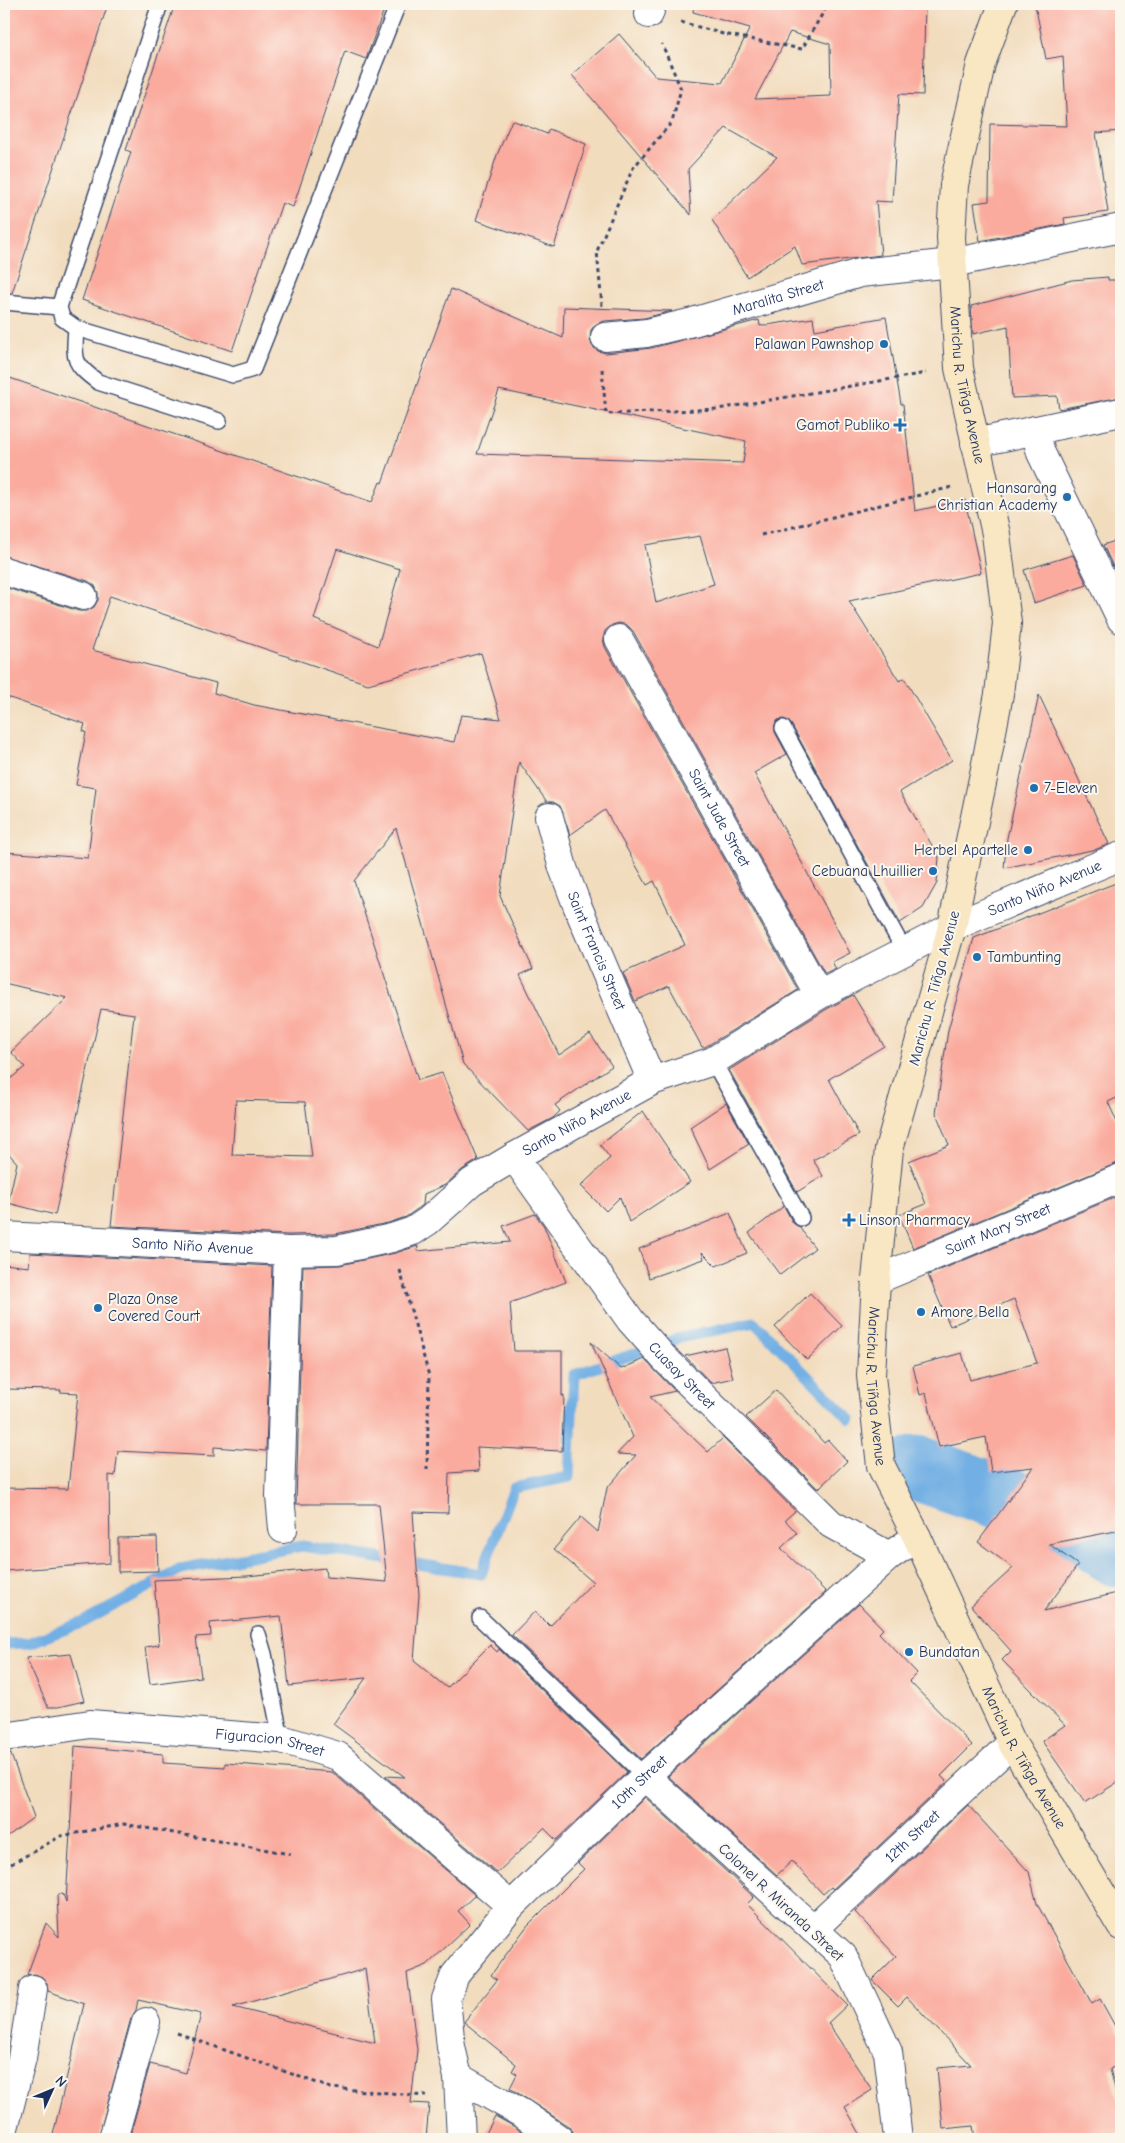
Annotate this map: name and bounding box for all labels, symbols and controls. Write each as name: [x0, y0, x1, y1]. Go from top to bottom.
street label: Maralita Street: [730, 275, 827, 319]
street label: Marichu R. Tiñga Avenue: [946, 305, 989, 466]
place label: Palawan Pawnshop: [755, 335, 874, 353]
marker: Palawan Pawnshop: [878, 338, 890, 350]
place label: Gamot Publiko: [796, 416, 890, 434]
marker: Gamot Publiko: [894, 419, 906, 431]
place label: Hansarang Christian Academy: [937, 479, 1057, 514]
marker: Hansarang Christian Academy: [1061, 491, 1073, 503]
street label: Saint Jude Street: [685, 766, 754, 871]
place label: 7-Eleven: [1044, 779, 1098, 797]
marker: 7-Eleven: [1028, 782, 1040, 794]
place label: Herbel Apartelle: [914, 841, 1018, 859]
marker: Herbel Apartelle: [1022, 844, 1034, 856]
street label: Santo Niño Avenue: [985, 856, 1105, 920]
place label: Cebuana Lhuillier: [812, 862, 923, 880]
marker: Cebuana Lhuillier: [927, 865, 939, 877]
street label: Saint Francis Street: [564, 889, 630, 1013]
street label: Marichu R. Tiñga Avenue: [905, 908, 963, 1067]
place label: Tambunting: [987, 948, 1062, 966]
marker: Tambunting: [971, 951, 983, 963]
street label: Santo Niño Avenue: [519, 1085, 635, 1160]
street label: Saint Mary Street: [942, 1199, 1054, 1259]
place label: Linson Pharmacy: [859, 1211, 970, 1229]
marker: Linson Pharmacy: [843, 1214, 855, 1226]
street label: Santo Niño Avenue: [132, 1234, 254, 1258]
place label: Plaza Onse Covered Court: [108, 1290, 200, 1325]
marker: Plaza Onse Covered Court: [92, 1302, 104, 1314]
place label: Amore Bella: [931, 1303, 1009, 1321]
street label: Marichu R. Tiñga Avenue: [862, 1306, 890, 1467]
marker: Amore Bella: [915, 1306, 927, 1318]
street label: Cuasay Street: [645, 1338, 720, 1413]
place label: Bundatan: [919, 1643, 980, 1661]
marker: Bundatan: [903, 1646, 915, 1658]
street label: Marichu R. Tiñga Avenue: [978, 1683, 1070, 1832]
street label: Figuracion Street: [215, 1725, 327, 1761]
street label: 10th Street: [608, 1751, 671, 1813]
street label: 12th Street: [881, 1806, 944, 1866]
street label: Colonel R. Miranda Street: [715, 1839, 848, 1965]
north arrow: [28, 2066, 78, 2116]
text: N: [52, 2072, 70, 2091]

